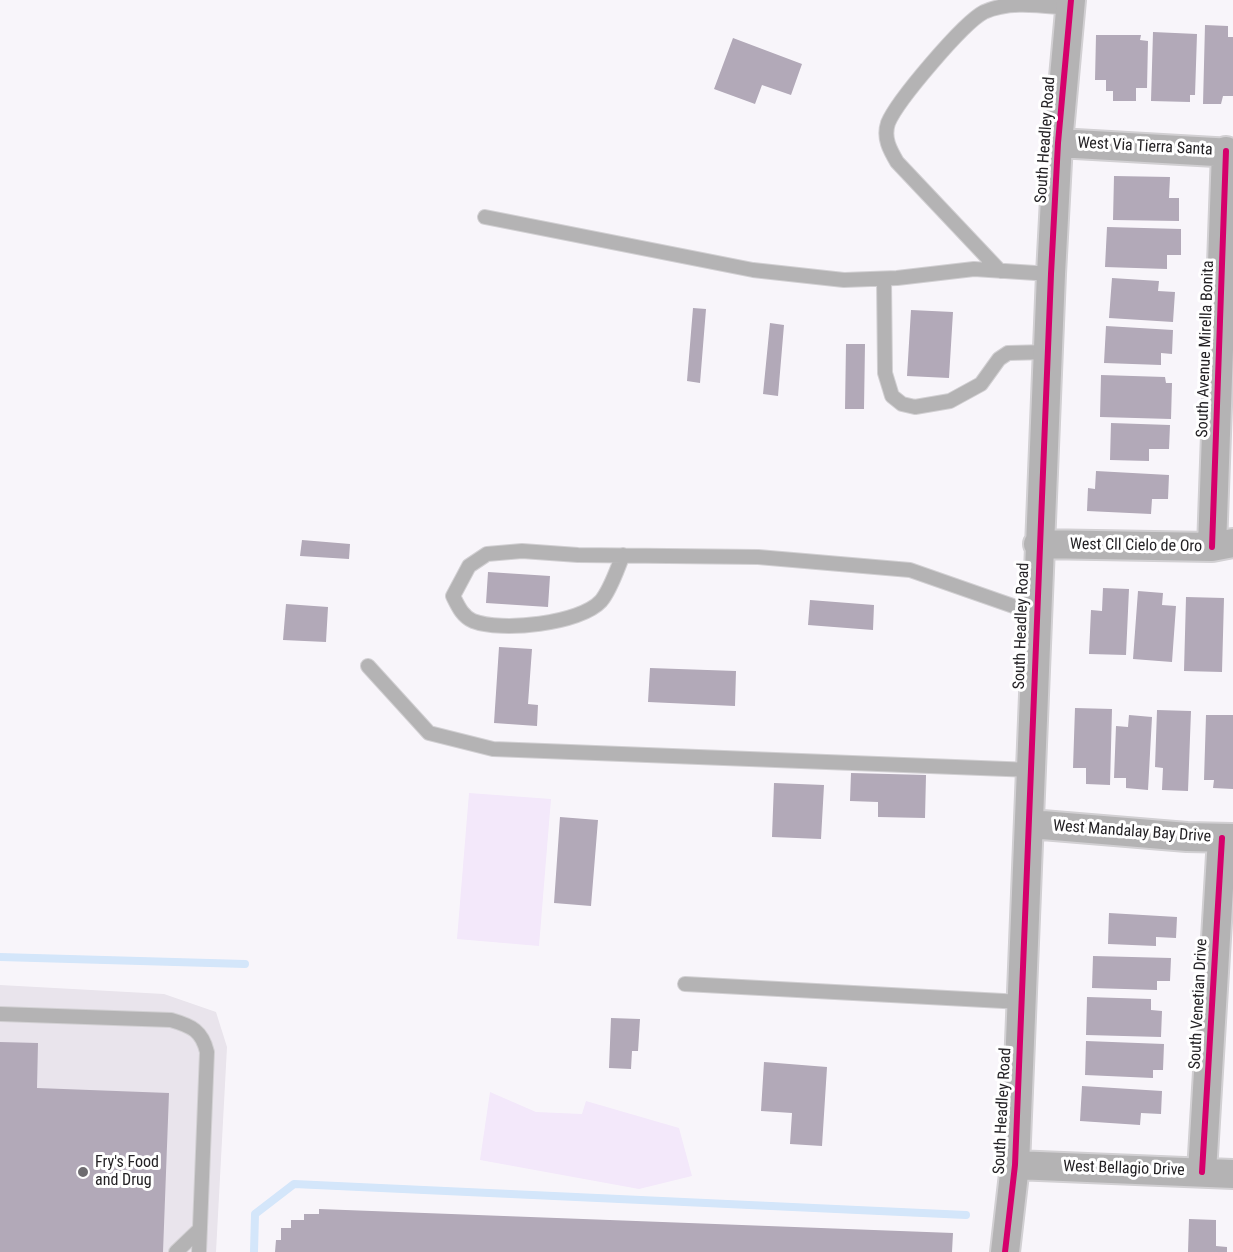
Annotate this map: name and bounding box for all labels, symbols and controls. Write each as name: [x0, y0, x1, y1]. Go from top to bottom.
street label: South Headley Road: [1032, 76, 1060, 204]
street label: West Via Tierra Santa: [1077, 134, 1213, 160]
street label: South Avenue Mirella Bonita: [1193, 260, 1219, 438]
street label: West Cll Cielo de Oro: [1070, 535, 1202, 557]
street label: South Headley Road: [1010, 562, 1034, 690]
street label: West Mandalay Bay Drive: [1052, 817, 1212, 847]
street label: South Venetian Drive: [1186, 938, 1212, 1070]
street label: South Headley Road: [990, 1047, 1016, 1175]
place label: Fry's Food and Drug: [95, 1153, 159, 1191]
street label: West Bellagio Drive: [1063, 1157, 1185, 1181]
marker: Fry's Food and Drug: [76, 1165, 90, 1179]

